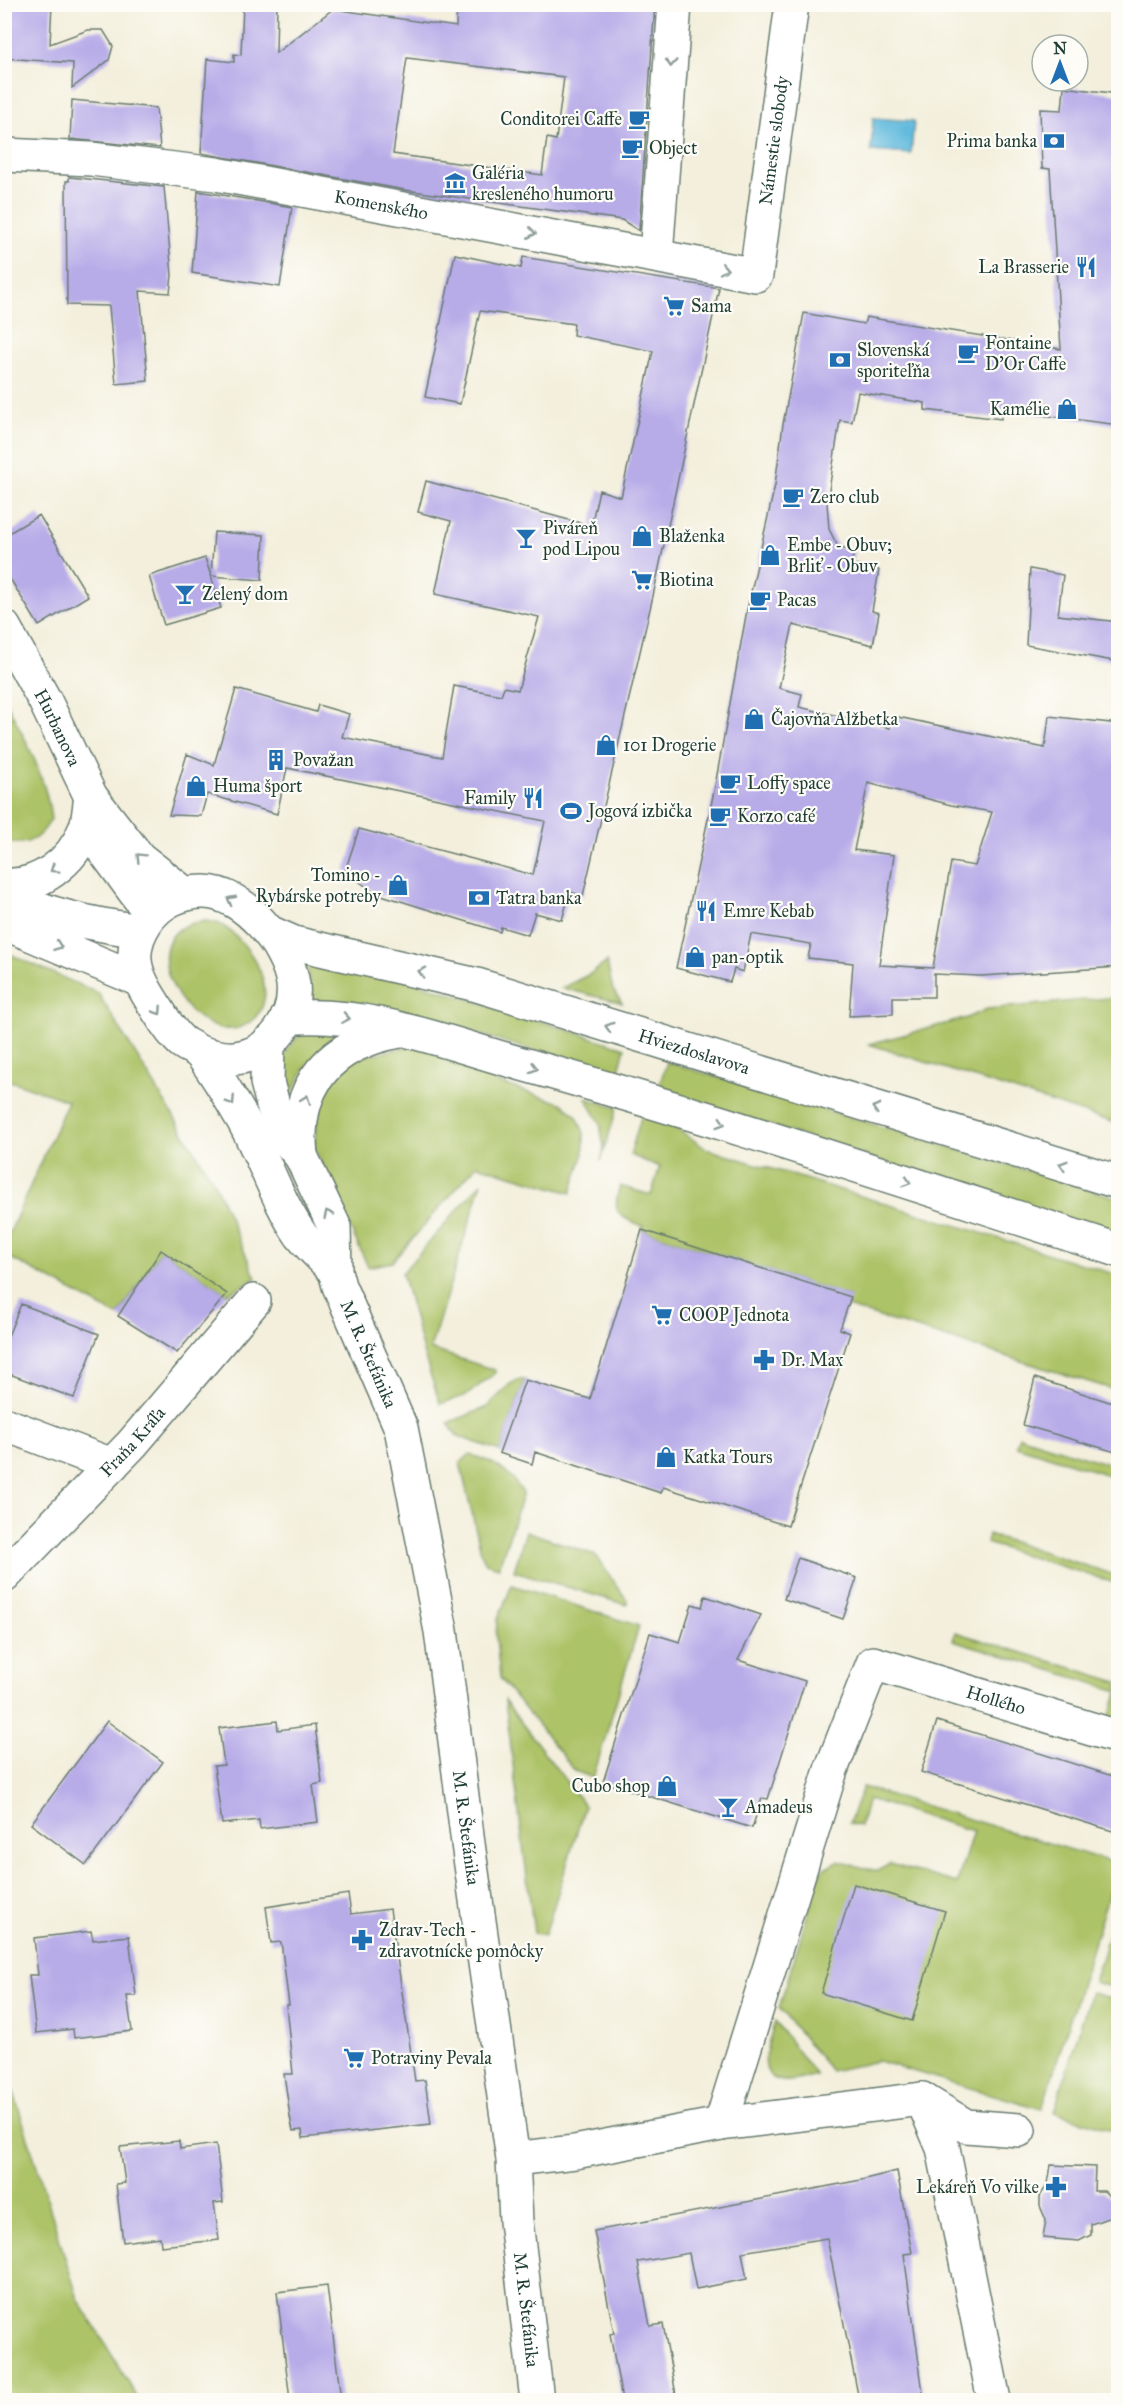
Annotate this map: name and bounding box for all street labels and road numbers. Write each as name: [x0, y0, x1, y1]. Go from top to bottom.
street label: Námestie slobody: [754, 74, 793, 207]
street label: Komenského: [332, 185, 430, 224]
street label: Hurbanova: [29, 685, 86, 770]
street label: Hviezdoslavova: [635, 1024, 753, 1079]
street label: M. R. Štefánika: [335, 1297, 402, 1412]
street label: Fraňa Kráľa: [95, 1402, 170, 1481]
street label: Hollého: [964, 1681, 1028, 1719]
street label: M. R. Štefánika: [448, 1769, 485, 1887]
street label: M. R. Štefánika: [509, 2251, 544, 2369]

